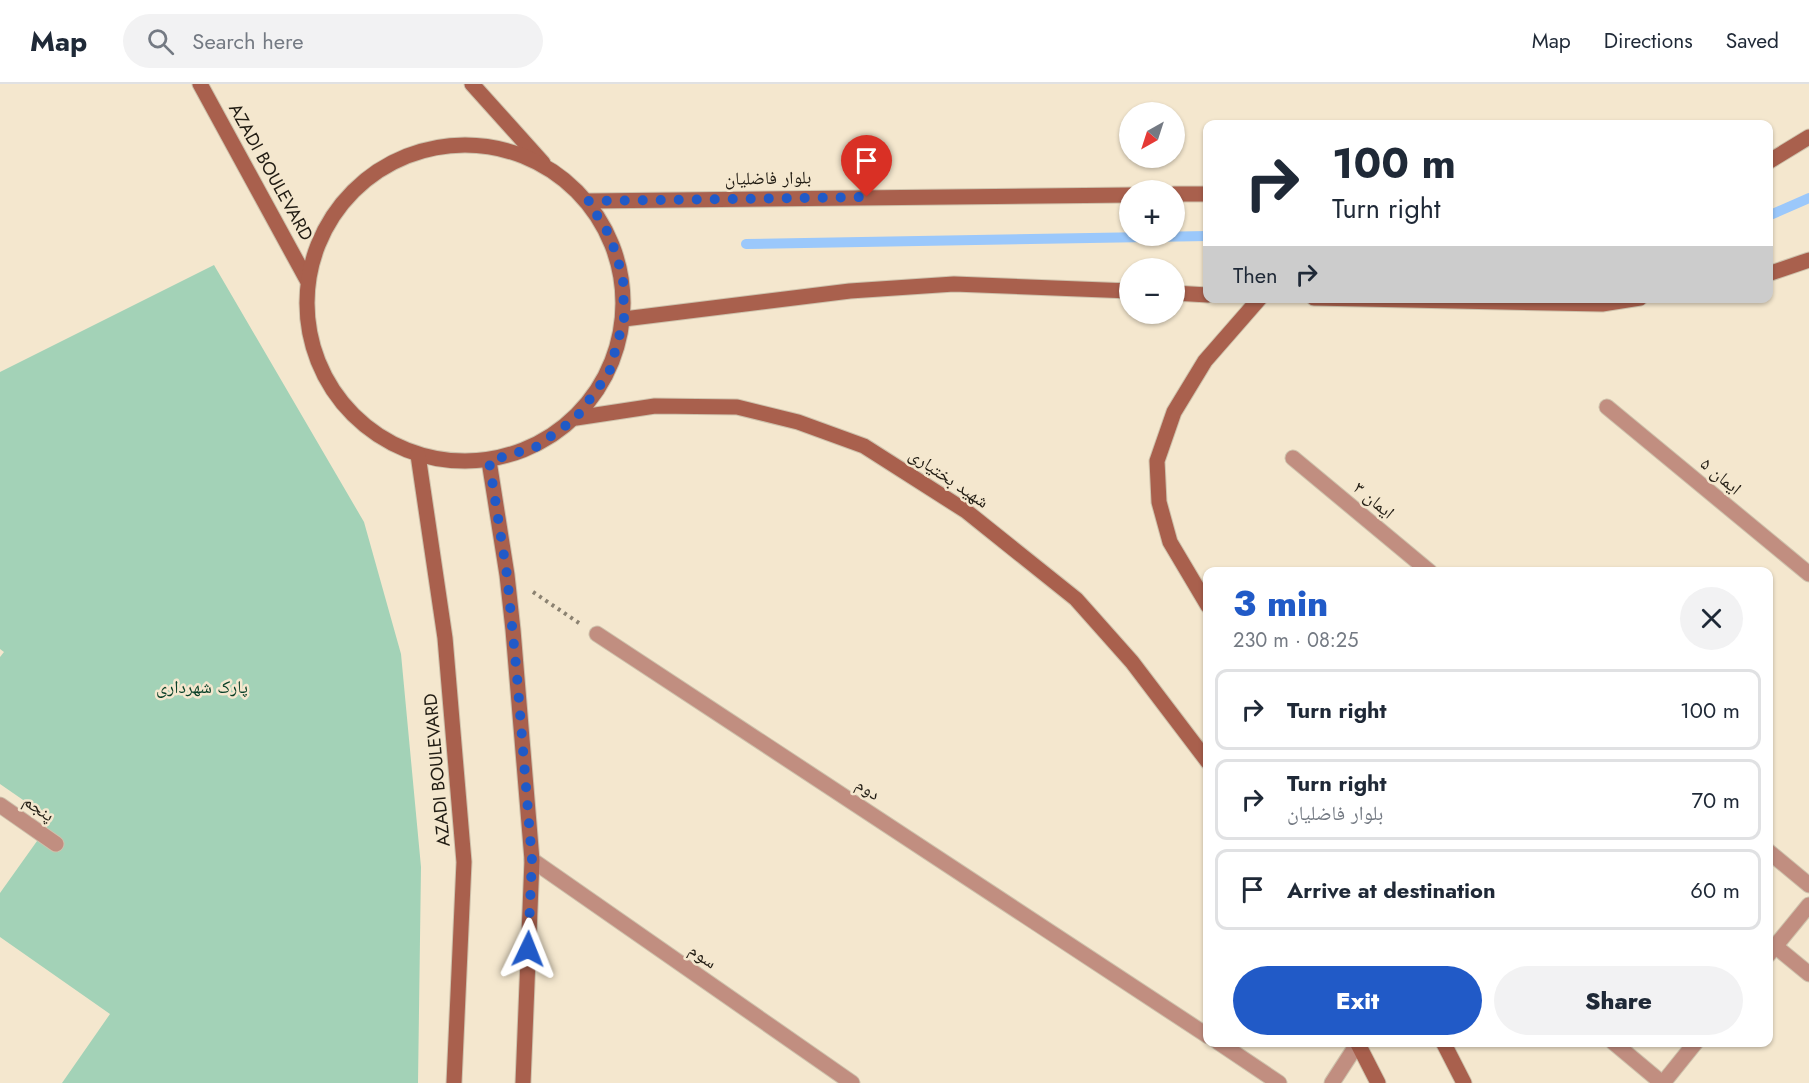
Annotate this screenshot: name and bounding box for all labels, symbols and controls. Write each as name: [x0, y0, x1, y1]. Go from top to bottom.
search box: [123, 14, 543, 68]
text: Map: [30, 21, 87, 62]
icon: search: [144, 25, 177, 58]
text: Search here: [192, 25, 304, 57]
text: Map: [1532, 26, 1571, 56]
text: Directions: [1604, 26, 1693, 56]
text: Saved: [1726, 26, 1779, 56]
street label: AZADI BOULEVARD: [222, 99, 320, 245]
north arrow: [1119, 102, 1185, 168]
map controls: [1119, 102, 1185, 324]
text: 100 m: [1332, 133, 1456, 194]
pin: [841, 135, 892, 197]
icon: arrive: [850, 144, 883, 177]
icon: right: [1233, 144, 1311, 222]
street label: بلوار فاضلیان: [724, 164, 812, 192]
button: +: [1119, 180, 1185, 246]
text: Turn right: [1332, 189, 1440, 228]
button: −: [1119, 258, 1185, 324]
icon: right: [1290, 258, 1323, 291]
text: Then: [1233, 259, 1278, 291]
street label: شهید بختیاری: [904, 442, 994, 514]
street label: ایمان ۵: [1695, 451, 1747, 501]
street label: ایمان ۳: [1348, 475, 1400, 525]
text: 3 min: [1233, 577, 1328, 629]
button: close: [1680, 587, 1743, 650]
text: 230 m · 08:25: [1233, 626, 1358, 655]
park label: پارک شهرداری: [156, 674, 248, 700]
street label: AZADI BOULEVARD: [417, 692, 457, 848]
icon: right: [1236, 693, 1269, 726]
text: Turn right: [1287, 694, 1387, 726]
text: 100 m: [1680, 694, 1740, 726]
text: Turn right: [1287, 767, 1387, 799]
street label: دوم: [851, 771, 885, 807]
icon: right: [1236, 783, 1269, 816]
text: 70 m: [1691, 784, 1740, 816]
street label: پنجم: [18, 788, 60, 828]
text: بلوار فاضلیان: [1287, 799, 1383, 828]
icon: arrive: [1236, 873, 1269, 906]
text: Arrive at destination: [1287, 874, 1496, 906]
text: 60 m: [1690, 874, 1740, 906]
position arrow: [496, 917, 560, 981]
street label: سوم: [684, 937, 722, 975]
button: Exit: [1233, 966, 1482, 1035]
button: Share: [1494, 966, 1743, 1035]

